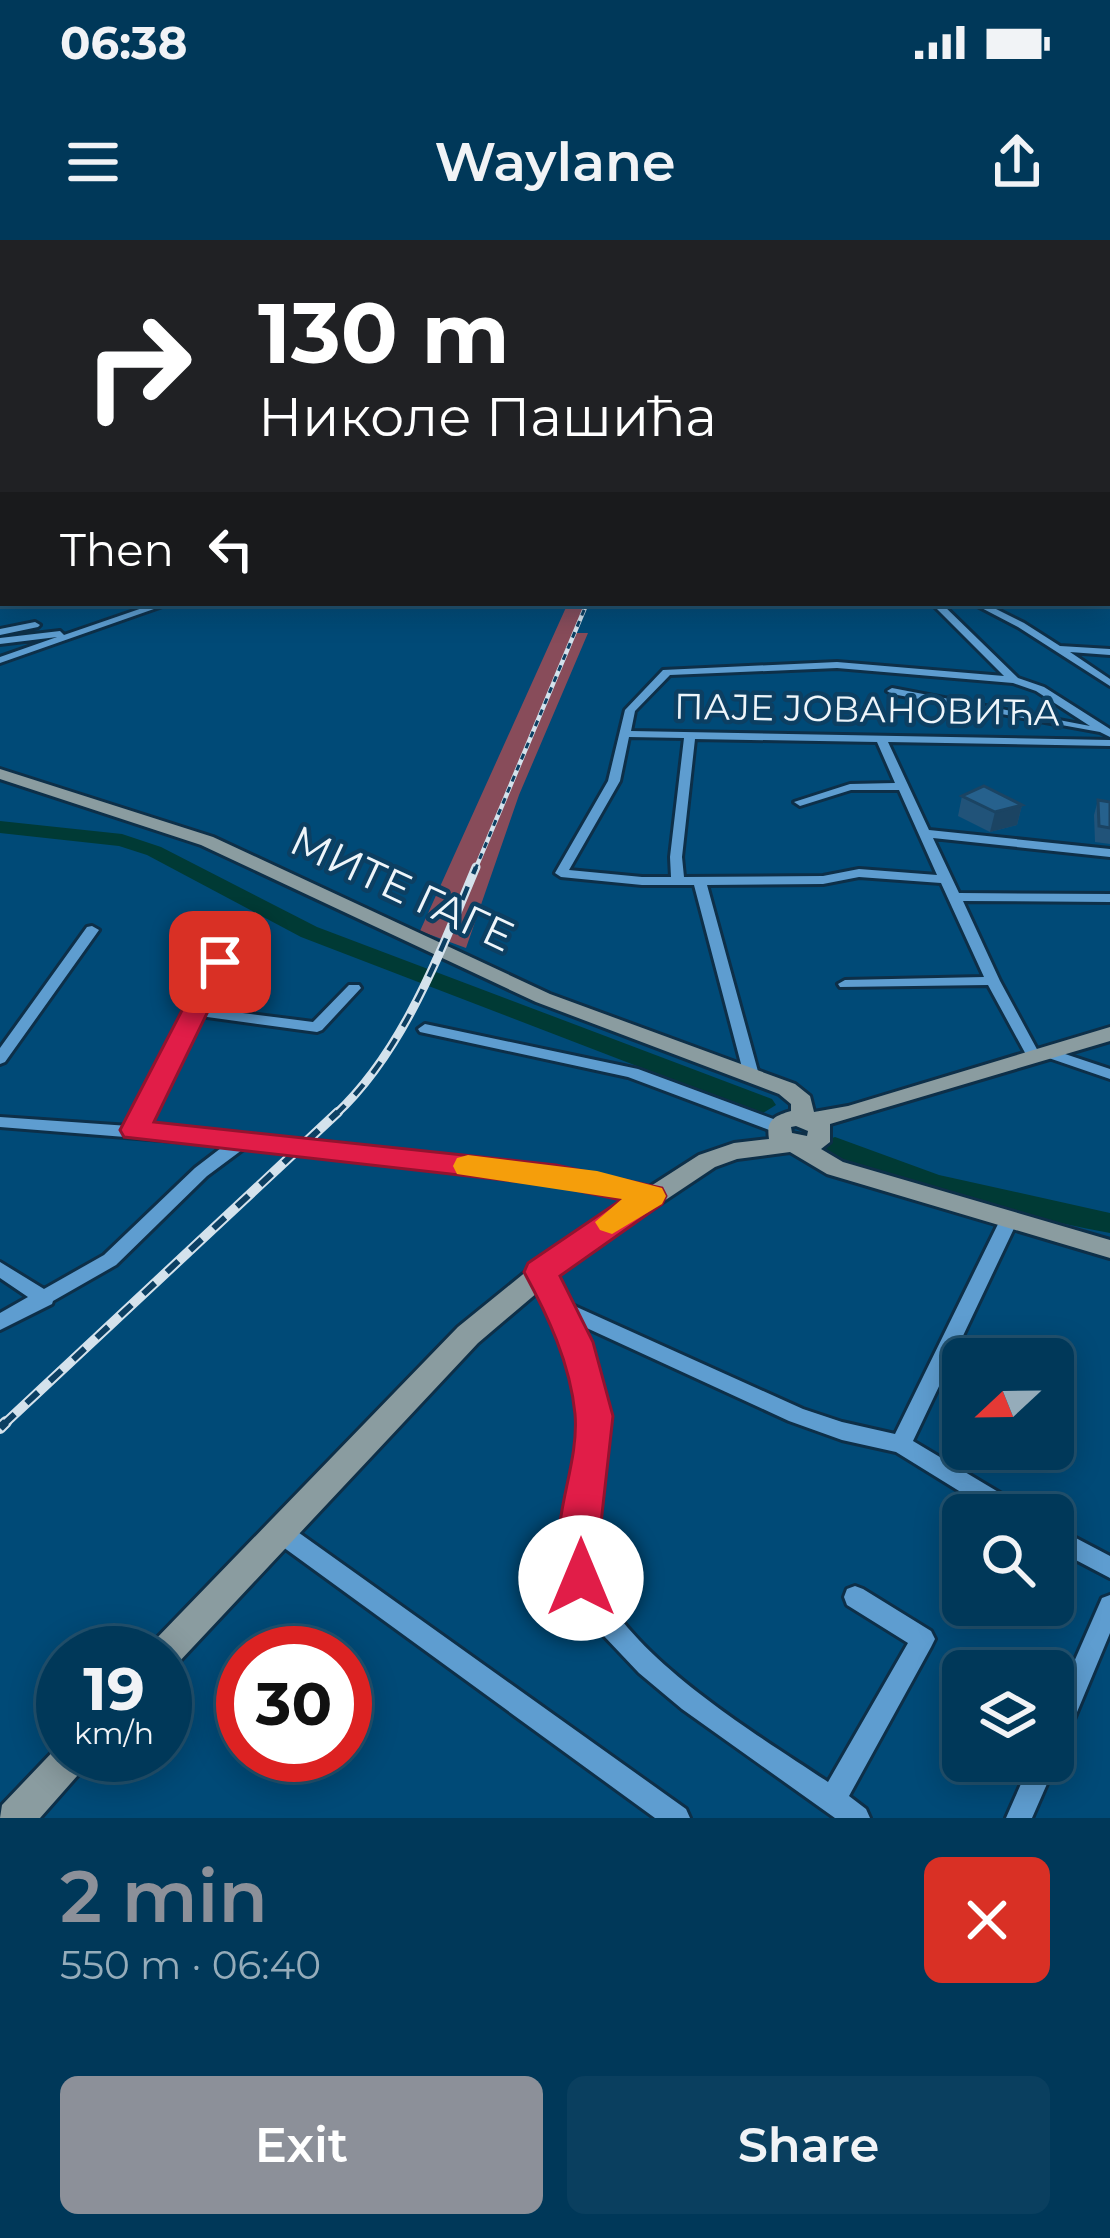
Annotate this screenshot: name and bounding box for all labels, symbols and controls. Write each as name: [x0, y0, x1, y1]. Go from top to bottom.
text: 06:38: [60, 15, 187, 70]
icon: menu: [60, 129, 126, 195]
text: Waylane: [434, 129, 676, 195]
icon: share: [984, 129, 1050, 195]
text: 130 m: [258, 282, 510, 384]
icon: right: [60, 288, 216, 444]
text: Николе Пашића: [258, 384, 717, 450]
icon: left: [198, 516, 264, 582]
text: Then: [60, 522, 174, 577]
street label: ПАЈЕ ЈОВАНОВИЋА: [674, 684, 1061, 734]
street label: МИТЕ ГАГЕ: [282, 814, 522, 962]
pin: [169, 911, 271, 1013]
icon: arrive: [187, 929, 253, 995]
north arrow: [942, 1338, 1074, 1470]
map controls: [942, 1338, 1074, 1782]
button: search: [942, 1494, 1074, 1626]
position arrow: [518, 1515, 644, 1641]
speed limit sign: 30: [216, 1626, 372, 1782]
button: layers: [942, 1650, 1074, 1782]
text: 19: [83, 1652, 145, 1725]
text: km/h: [74, 1715, 154, 1752]
text: 2 min: [60, 1852, 268, 1940]
button: close: [924, 1857, 1050, 1983]
text: 550 m · 06:40: [60, 1941, 321, 1989]
button: Exit: [60, 2076, 543, 2214]
button: Share: [567, 2076, 1050, 2214]

